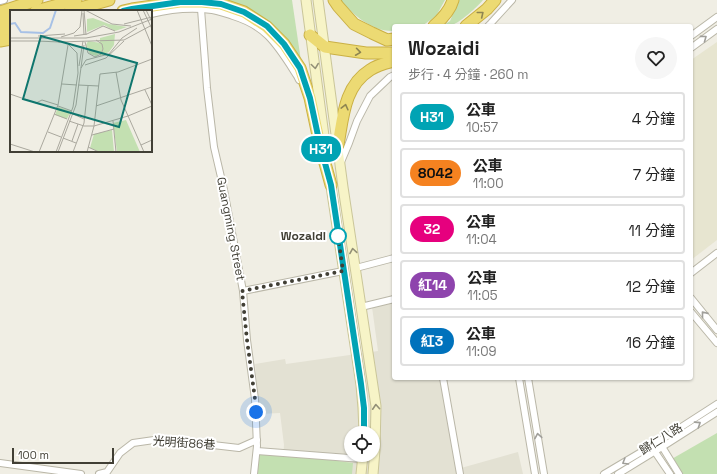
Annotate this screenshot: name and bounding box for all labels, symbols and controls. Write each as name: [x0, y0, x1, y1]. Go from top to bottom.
inset map: [10, 10, 152, 152]
one-way arrow: [477, 11, 484, 18]
one-way arrow: [700, 35, 707, 43]
text: Wozaidi: [408, 36, 479, 61]
button: heart: [635, 37, 677, 79]
one-way arrow: [355, 47, 361, 56]
one-way arrow: [310, 63, 319, 69]
text: 步行 · 4 分鐘 · 260 m: [408, 66, 528, 83]
text: 公車: [466, 100, 496, 119]
one-way arrow: [340, 104, 349, 111]
text: H31: [420, 108, 444, 126]
text: 4 分鐘: [632, 109, 675, 128]
text: 10:57: [466, 119, 498, 136]
line badge: H31: [298, 136, 344, 162]
text: H31: [309, 140, 333, 158]
text: 公車: [473, 156, 503, 175]
text: 8042: [418, 164, 453, 182]
text: 7 分鐘: [633, 165, 675, 184]
text: 11:00: [473, 175, 504, 192]
street label: Guangming Street: [213, 176, 249, 282]
text: 公車: [466, 212, 496, 231]
text: 32: [424, 220, 440, 238]
text: 11 分鐘: [629, 221, 675, 240]
marker: Wozaidi: [329, 227, 347, 245]
place label: Wozaidi: [281, 228, 326, 244]
text: 11:04: [466, 231, 497, 248]
one-way arrow: [349, 248, 358, 254]
text: 公車: [467, 268, 497, 287]
text: 紅14: [418, 276, 447, 294]
text: 12 分鐘: [626, 277, 675, 296]
text: 11:05: [467, 287, 498, 304]
one-way arrow: [702, 311, 709, 319]
text: 公車: [466, 324, 496, 343]
text: 紅3: [421, 332, 443, 350]
text: 16 分鐘: [626, 333, 675, 352]
text: 11:09: [466, 343, 496, 360]
your location: [246, 402, 266, 422]
one-way arrow: [371, 404, 380, 410]
street label: 歸仁八路: [636, 419, 686, 459]
one-way arrow: [694, 421, 701, 429]
map controls: [344, 426, 380, 462]
button: locate: [344, 426, 380, 462]
one-way arrow: [534, 432, 542, 439]
street label: 光明街86巷: [152, 433, 216, 453]
scale bar: [12, 446, 114, 465]
text: 100 m: [18, 448, 49, 462]
one-way arrow: [622, 457, 629, 464]

